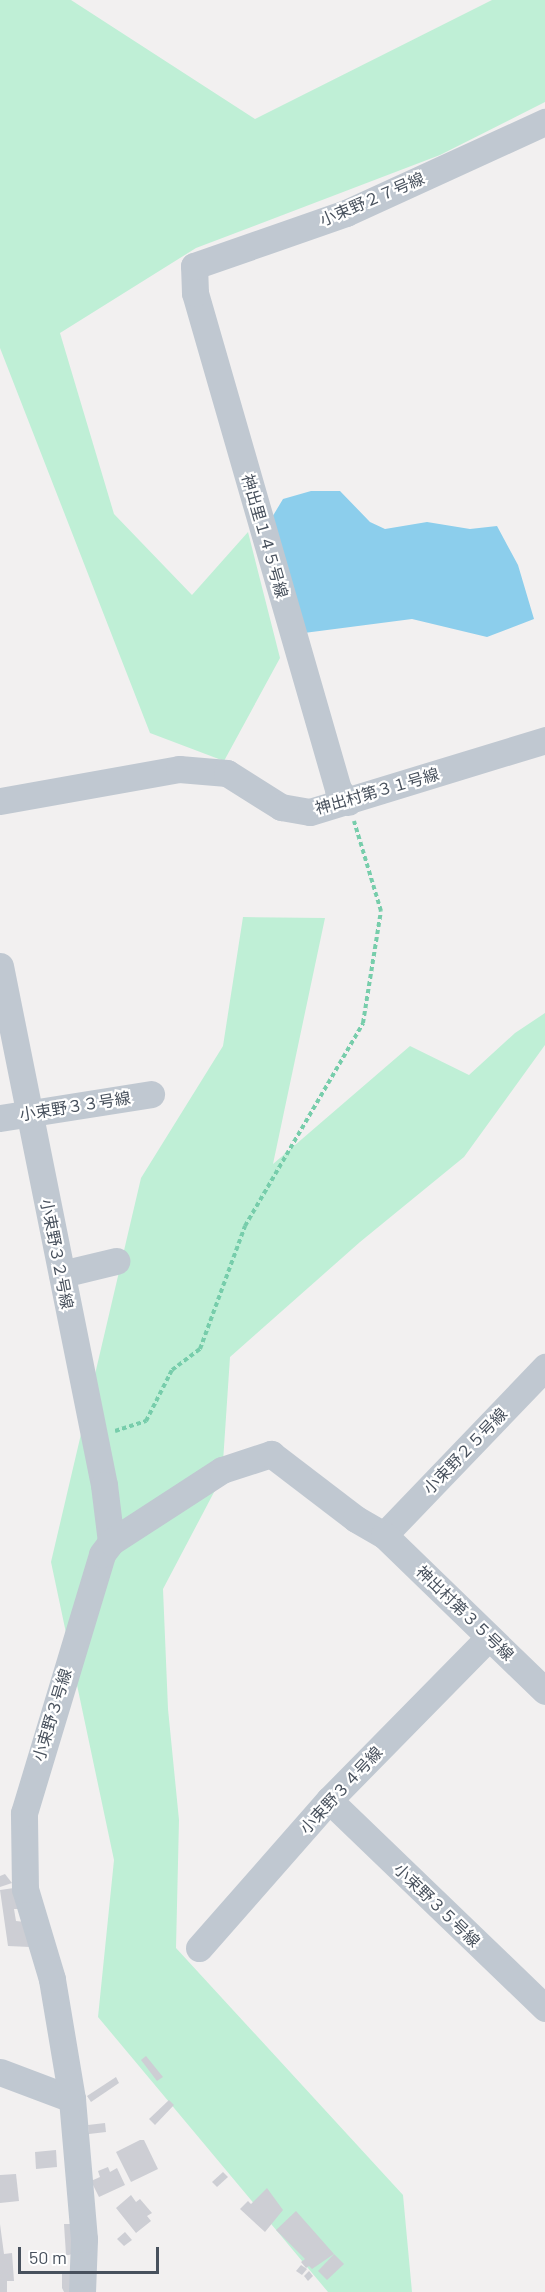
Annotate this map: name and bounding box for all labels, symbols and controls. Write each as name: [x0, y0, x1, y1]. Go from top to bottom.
street label: 小束野２７号線: [317, 168, 427, 230]
street label: 神出里１４５号線: [238, 472, 292, 600]
street label: 神出村第３１号線: [313, 764, 441, 818]
street label: 小束野３３号線: [18, 1088, 132, 1124]
street label: 小束野３２号線: [37, 1197, 77, 1311]
street label: 小束野２５号線: [419, 1404, 511, 1498]
street label: 神出村第３５号線: [412, 1562, 518, 1664]
street label: 小束野３号線: [29, 1666, 75, 1764]
street label: 小束野３４号線: [296, 1742, 386, 1838]
street label: 小束野３５号線: [390, 1859, 484, 1951]
scale bar: [21, 2235, 162, 2273]
text: 50 m: [29, 2246, 67, 2268]

